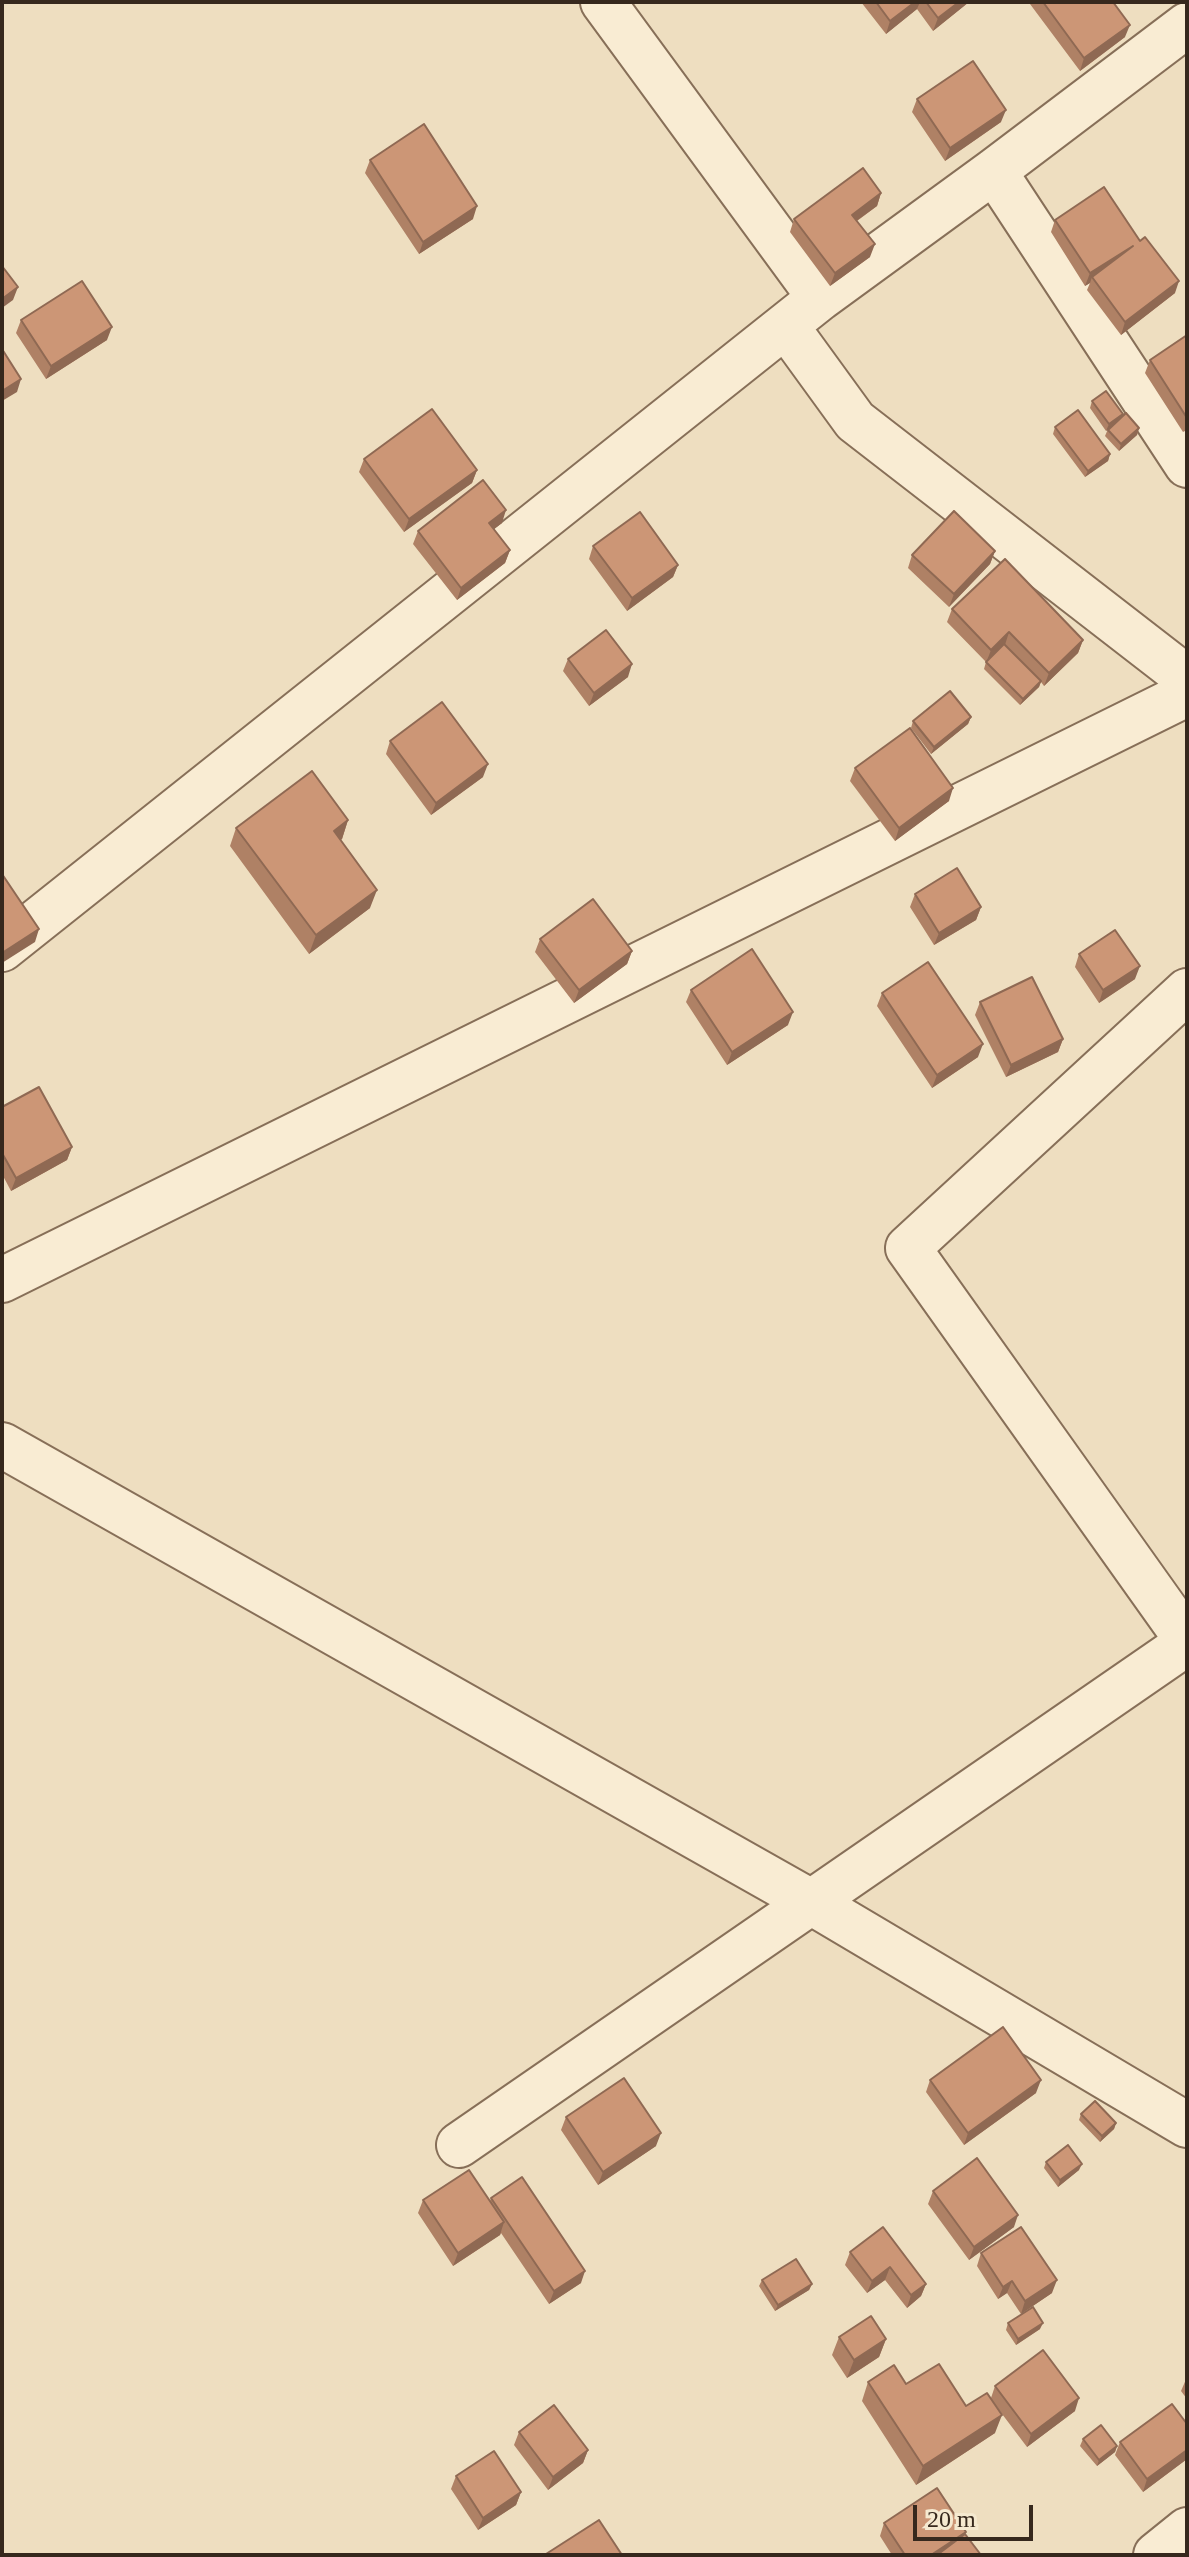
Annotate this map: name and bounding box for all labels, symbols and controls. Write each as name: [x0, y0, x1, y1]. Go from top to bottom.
scale bar: [917, 2489, 1037, 2539]
text: 20 m: [927, 2506, 976, 2532]

